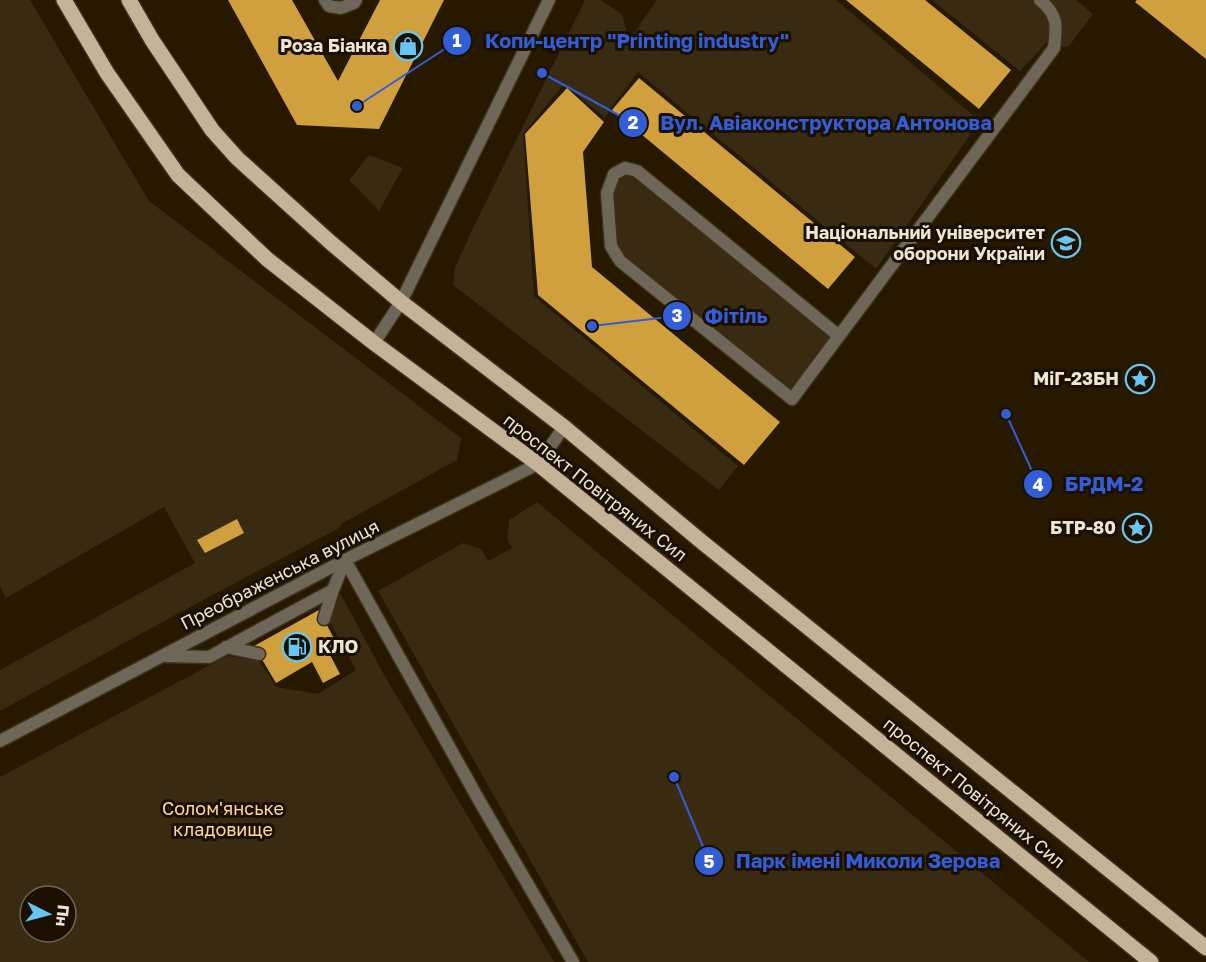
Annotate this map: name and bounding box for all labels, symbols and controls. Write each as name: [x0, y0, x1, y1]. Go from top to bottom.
callout: Копи-центр "Printing industry": [442, 22, 801, 60]
text: Копи-центр "Printing industry": [485, 28, 789, 52]
text: 1: [452, 29, 462, 51]
shop icon: Роза Біанка: [392, 30, 424, 62]
place label: Роза Біанка: [280, 34, 387, 56]
callout: Вул. Авіаконструктора Антонова: [618, 104, 1004, 142]
text: Вул. Авіаконструктора Антонова: [660, 110, 992, 134]
text: 2: [628, 111, 639, 133]
place label: Національний університет оборони України: [805, 221, 1045, 264]
school or university icon: Національний університет оборони України: [1050, 227, 1082, 259]
callout: Фітіль: [662, 297, 779, 335]
text: Фітіль: [705, 303, 767, 327]
text: 3: [672, 304, 683, 326]
place icon: МіГ-23БН: [1124, 363, 1156, 395]
place label: МіГ-23БН: [1033, 367, 1119, 389]
street label: проспект Повітряних Сил: [499, 409, 692, 566]
callout: БРДМ-2: [1023, 465, 1155, 503]
text: БРДМ-2: [1065, 471, 1143, 495]
text: 4: [1032, 473, 1044, 495]
place icon: БТР-80: [1121, 512, 1153, 544]
street label: Преображенська вулиця: [177, 514, 383, 634]
place label: БТР-80: [1050, 516, 1116, 538]
fuel station icon: КЛО: [281, 631, 313, 663]
place label: КЛО: [318, 635, 359, 657]
street label: проспект Повітряних Сил: [880, 712, 1070, 872]
park label: Солом'янське кладовище: [162, 797, 284, 840]
callout: Парк імені Миколи Зерова: [694, 842, 1013, 880]
text: Парк імені Миколи Зерова: [736, 848, 1000, 872]
text: 5: [704, 850, 715, 872]
north arrow: [18, 884, 78, 944]
text: Пн: [52, 904, 74, 927]

